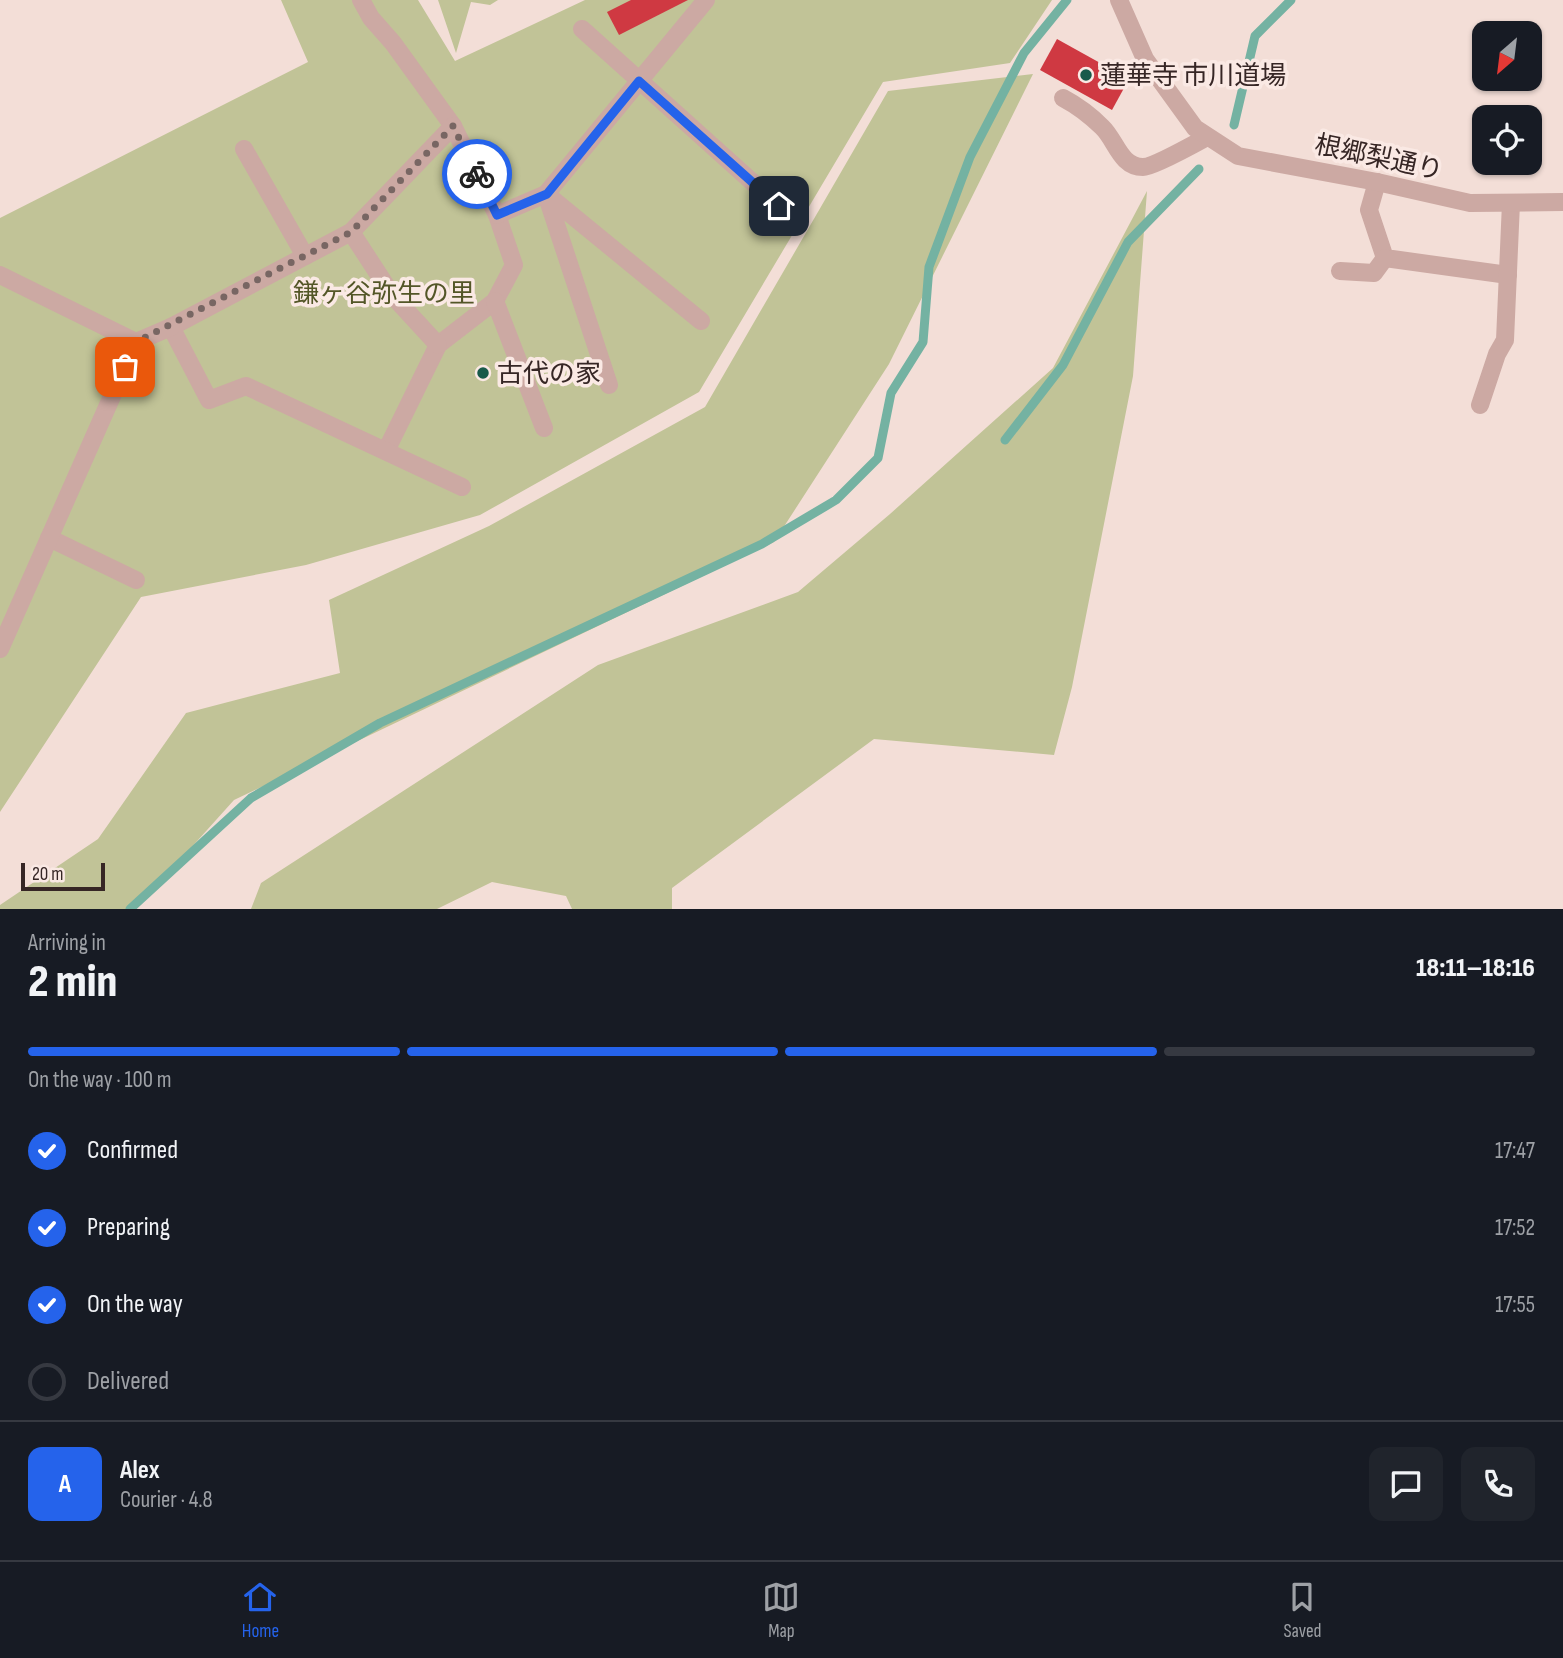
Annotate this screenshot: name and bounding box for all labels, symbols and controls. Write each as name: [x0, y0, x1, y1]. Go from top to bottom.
north arrow: [1472, 21, 1542, 91]
map controls: [1472, 21, 1542, 175]
place label: 蓮華寺 市川道場: [1100, 61, 1286, 92]
marker: 蓮華寺 市川道場: [1078, 67, 1094, 83]
button: locate: [1472, 105, 1542, 175]
street label: 根郷梨通り: [1312, 130, 1445, 187]
courier: [442, 139, 512, 209]
icon: bike: [458, 155, 496, 193]
pin: [749, 176, 809, 236]
icon: home: [760, 187, 798, 225]
park label: 鎌ヶ谷弥生の里: [293, 279, 475, 310]
pin: [95, 337, 155, 397]
icon: bag: [106, 348, 144, 386]
place label: 古代の家: [497, 359, 601, 390]
marker: 古代の家: [475, 365, 491, 381]
scale bar: [21, 860, 105, 892]
text: 20 m: [32, 863, 64, 886]
text: Arriving in: [28, 929, 106, 957]
text: 18:11–18:16: [1416, 953, 1535, 984]
text: 2 min: [28, 955, 117, 1010]
text: On the way · 100 m: [28, 1066, 172, 1094]
icon: check: [28, 1132, 66, 1170]
text: Confirmed: [87, 1135, 178, 1166]
text: 17:47: [1495, 1137, 1535, 1165]
icon: check: [28, 1209, 66, 1247]
text: Preparing: [87, 1212, 170, 1243]
text: 17:52: [1495, 1214, 1535, 1242]
icon: check: [28, 1286, 66, 1324]
text: On the way: [87, 1289, 183, 1320]
text: 17:55: [1495, 1291, 1535, 1319]
text: Delivered: [87, 1366, 169, 1397]
button: chat: [1369, 1447, 1443, 1521]
button: phone: [1461, 1447, 1535, 1521]
text: Alex: [120, 1455, 160, 1486]
text: A: [59, 1469, 71, 1500]
text: Courier · 4.8: [120, 1486, 213, 1514]
tab: Home: [241, 1578, 279, 1643]
tab: Map: [762, 1578, 800, 1643]
tab: Saved: [1283, 1578, 1322, 1643]

